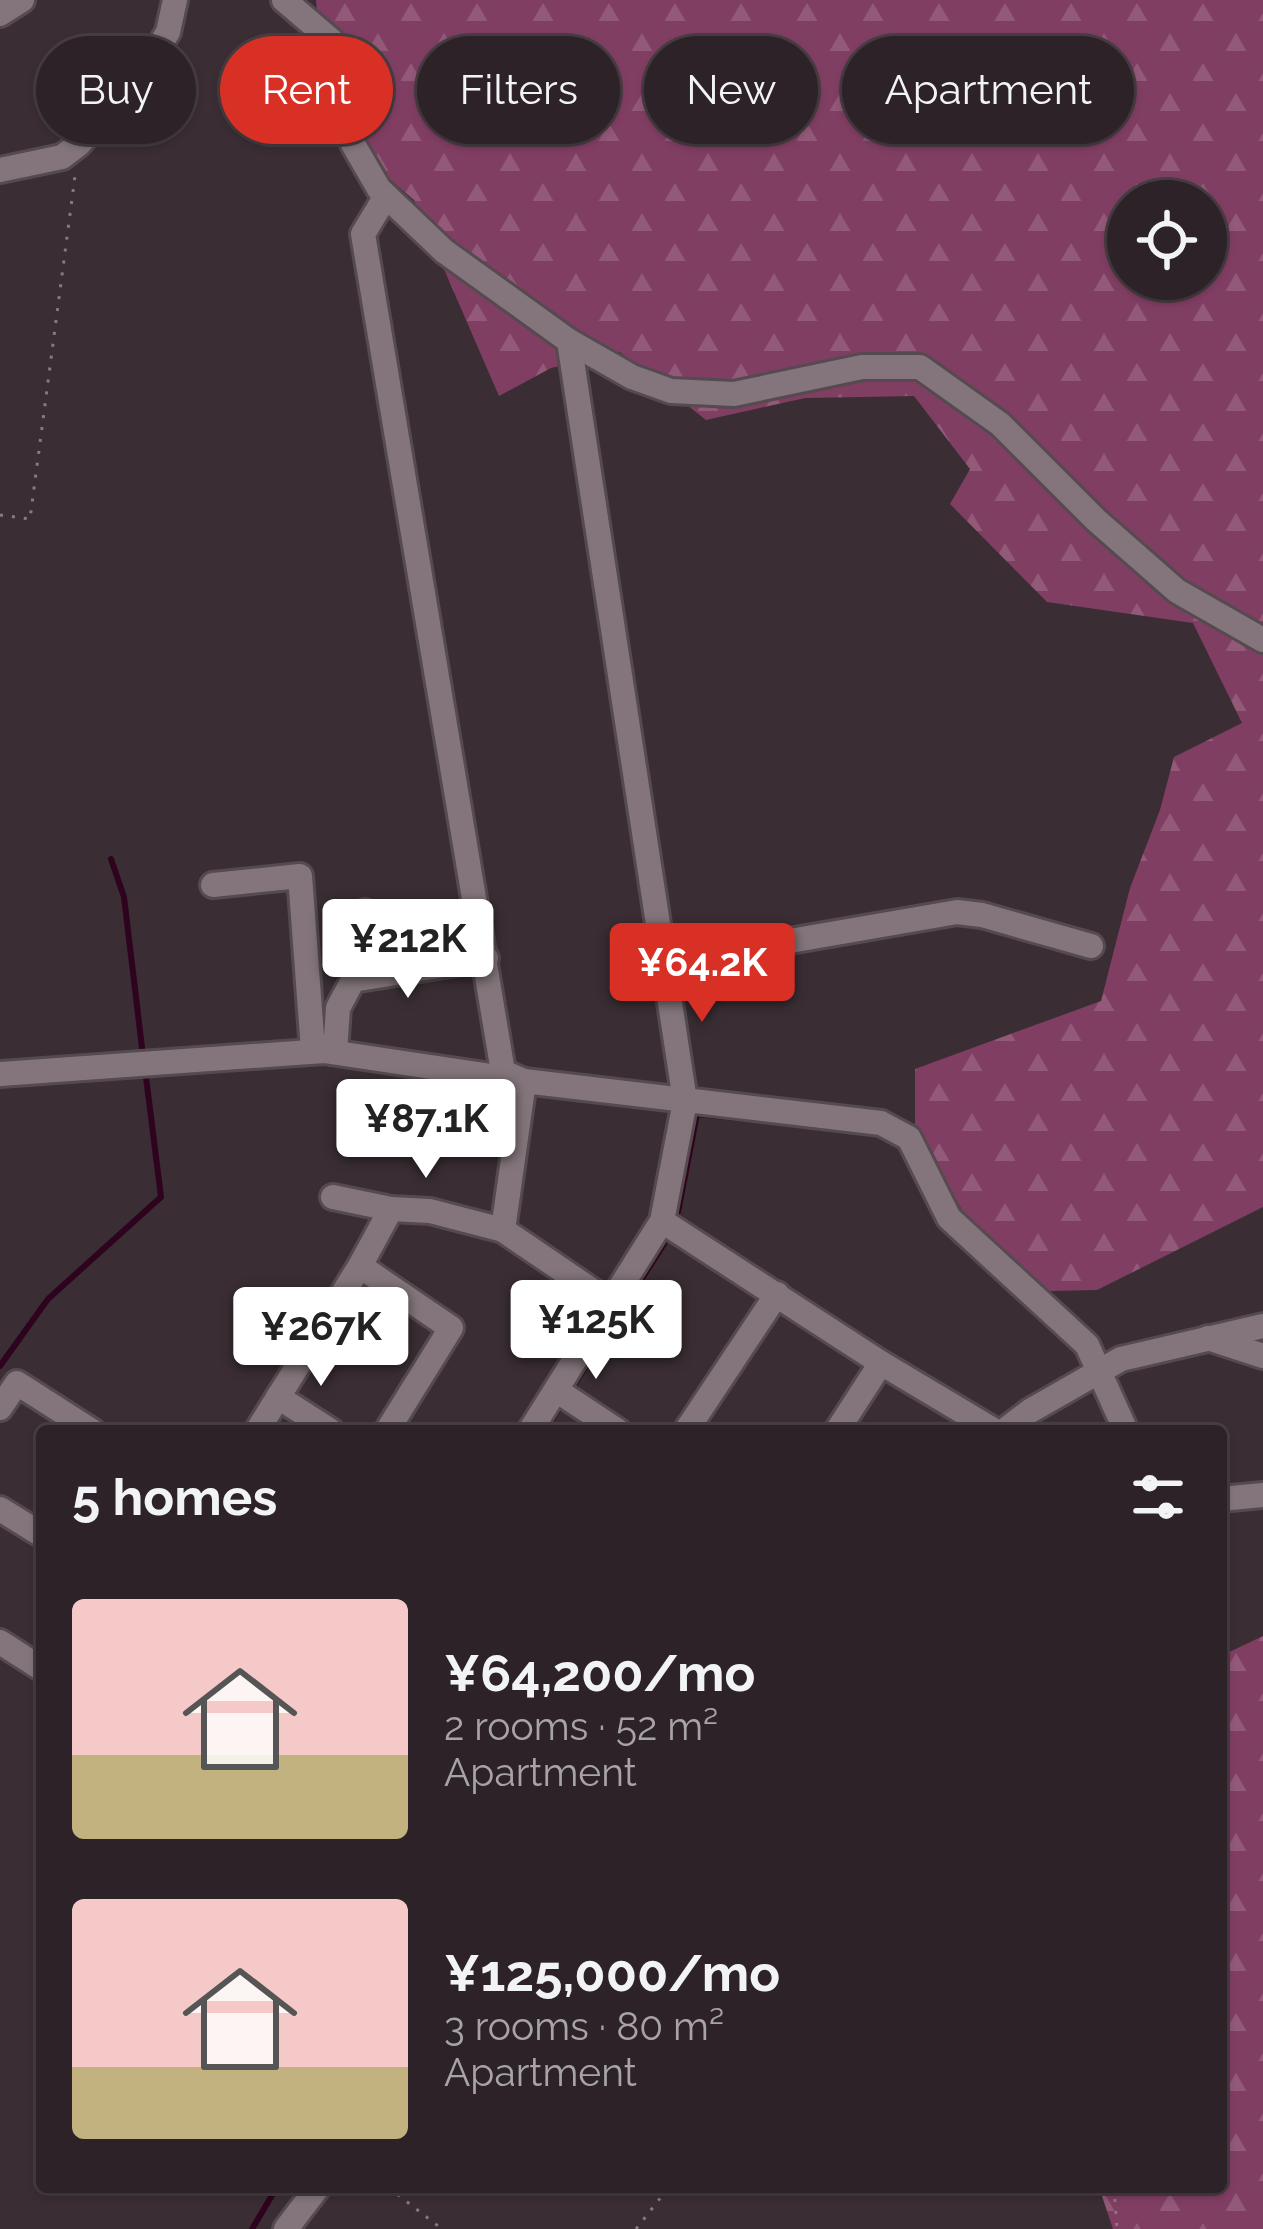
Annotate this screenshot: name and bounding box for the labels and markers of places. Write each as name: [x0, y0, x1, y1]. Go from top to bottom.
pin: ¥212K: [324, 899, 492, 1001]
pin: ¥64.2K: [604, 923, 800, 1025]
pin: ¥87.1K: [328, 1079, 524, 1181]
pin: ¥125K: [512, 1280, 680, 1382]
pin: ¥267K: [237, 1287, 405, 1389]

